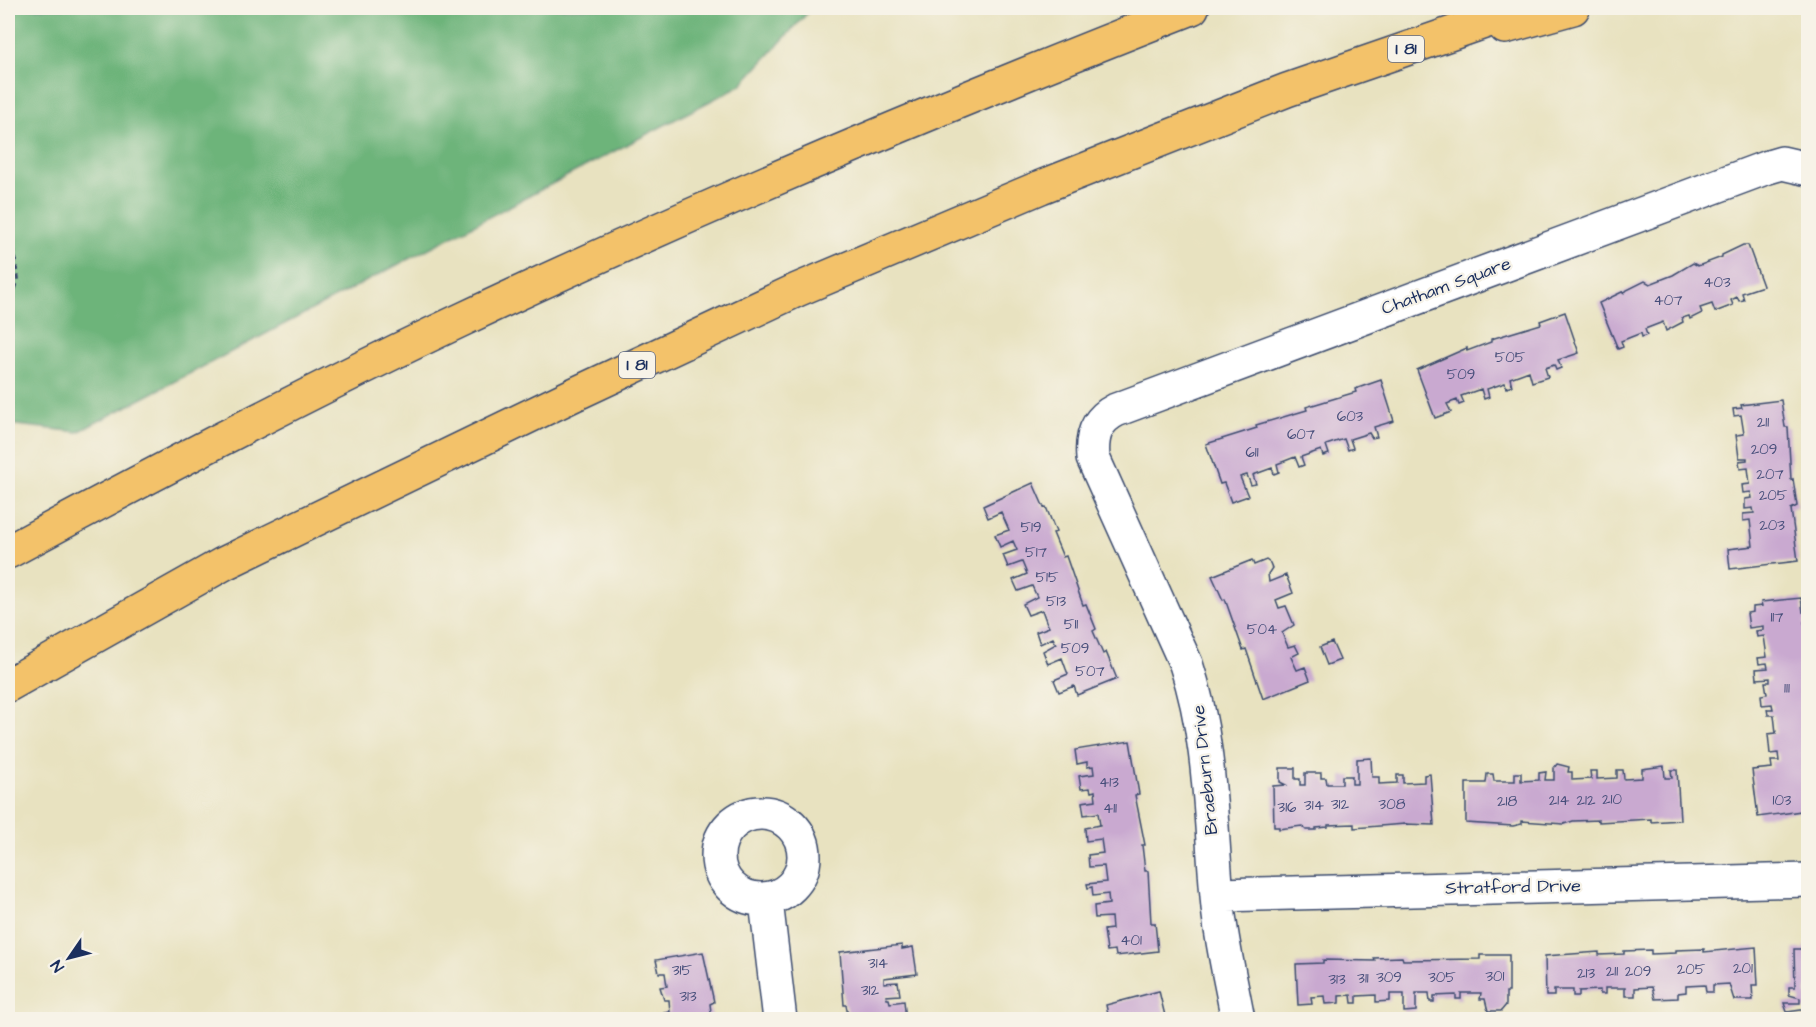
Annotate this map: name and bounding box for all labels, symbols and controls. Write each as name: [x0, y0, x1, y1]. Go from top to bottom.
road number: I 81: [1388, 36, 1424, 62]
street label: Chatham Square: [1378, 251, 1514, 321]
house number: 403: [1703, 272, 1731, 293]
house number: 407: [1654, 290, 1682, 311]
house number: 505: [1495, 347, 1526, 368]
road number: I 81: [619, 352, 655, 378]
house number: 509: [1447, 364, 1475, 385]
house number: 603: [1337, 406, 1364, 427]
house number: 211: [1757, 412, 1769, 433]
house number: 607: [1287, 424, 1315, 445]
house number: 209: [1751, 439, 1777, 460]
house number: 611: [1245, 442, 1259, 463]
house number: 207: [1756, 464, 1784, 485]
house number: 205: [1759, 485, 1788, 506]
house number: 203: [1759, 515, 1785, 536]
house number: 519: [1020, 517, 1042, 538]
house number: 517: [1025, 542, 1047, 563]
house number: 515: [1035, 567, 1059, 588]
house number: 513: [1046, 591, 1066, 612]
house number: 117: [1770, 607, 1784, 628]
house number: 511: [1064, 614, 1078, 635]
house number: 504: [1247, 619, 1277, 640]
house number: 509: [1061, 638, 1089, 659]
house number: 507: [1075, 661, 1105, 682]
house number: 111: [1784, 678, 1790, 699]
street label: Braeburn Drive: [1186, 704, 1224, 836]
house number: 413: [1099, 772, 1119, 793]
house number: 210: [1602, 789, 1623, 810]
house number: 214: [1549, 790, 1569, 811]
house number: 212: [1576, 790, 1596, 811]
house number: 103: [1772, 790, 1792, 811]
house number: 218: [1497, 791, 1517, 812]
house number: 312: [1331, 794, 1349, 815]
house number: 308: [1379, 794, 1406, 815]
house number: 314: [1304, 795, 1324, 816]
house number: 316: [1278, 797, 1297, 818]
house number: 411: [1103, 798, 1117, 819]
street label: Stratford Drive: [1445, 873, 1581, 901]
north arrow: [39, 928, 99, 988]
house number: 401: [1120, 930, 1142, 951]
house number: 314: [868, 953, 888, 974]
text: N: [46, 956, 69, 976]
house number: 201: [1733, 958, 1753, 979]
house number: 205: [1677, 959, 1706, 980]
house number: 315: [672, 960, 692, 981]
house number: 211: [1606, 961, 1618, 982]
house number: 209: [1625, 961, 1651, 982]
house number: 213: [1577, 963, 1595, 984]
house number: 301: [1485, 966, 1505, 987]
house number: 309: [1376, 967, 1402, 988]
house number: 305: [1428, 967, 1456, 988]
house number: 311: [1357, 968, 1369, 989]
house number: 313: [1328, 969, 1346, 990]
house number: 312: [861, 980, 879, 1001]
house number: 313: [679, 986, 697, 1007]

